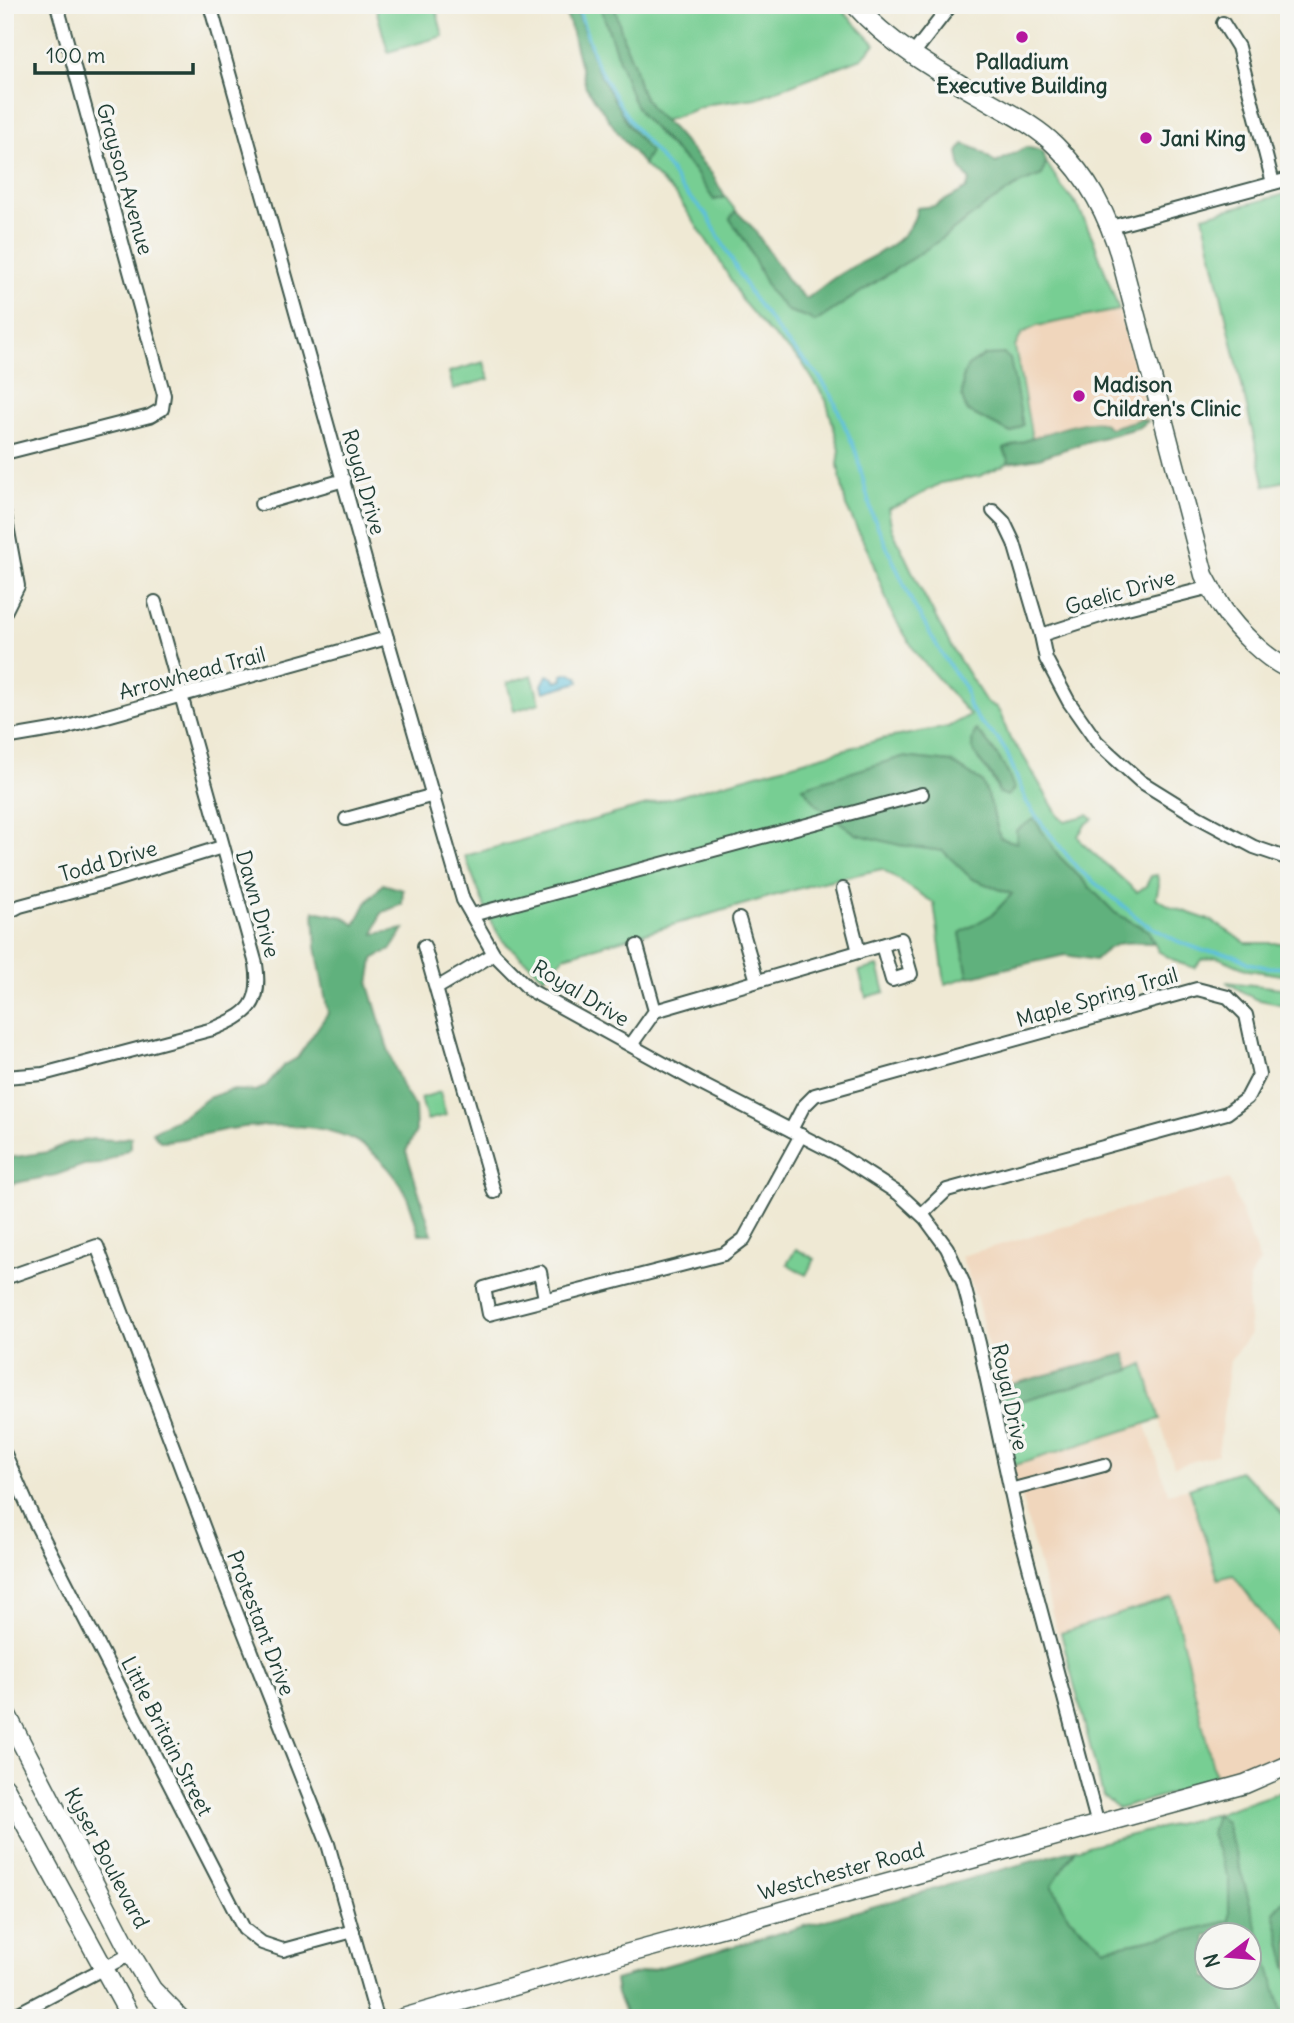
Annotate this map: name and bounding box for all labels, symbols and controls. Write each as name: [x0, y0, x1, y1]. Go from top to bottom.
marker: Palladium Executive Building: [1014, 29, 1030, 45]
scale bar: [35, 32, 192, 76]
text: 100 m: [46, 42, 105, 69]
place label: Palladium Executive Building: [937, 48, 1107, 99]
street label: Grayson Avenue: [90, 100, 160, 258]
place label: Jani King: [1160, 125, 1246, 152]
marker: Jani King: [1138, 130, 1154, 146]
place label: Madison Children's Clinic: [1093, 371, 1241, 422]
marker: Madison Children's Clinic: [1071, 388, 1087, 404]
street label: Royal Drive: [336, 426, 392, 538]
street label: Gaelic Drive: [1062, 563, 1178, 621]
street label: Arrowhead Trail: [116, 640, 268, 706]
street label: Todd Drive: [56, 834, 160, 888]
street label: Dawn Drive: [230, 847, 286, 961]
street label: Royal Drive: [528, 954, 634, 1032]
street label: Maple Spring Trail: [1013, 961, 1181, 1033]
street label: Royal Drive: [986, 1341, 1034, 1453]
street label: Protestant Drive: [221, 1547, 301, 1699]
street label: Little Britain Street: [115, 1652, 219, 1820]
street label: Kyser Boulevard: [59, 1783, 155, 1933]
street label: Westchester Road: [755, 1836, 927, 1906]
north arrow: [1192, 1922, 1262, 1992]
text: N: [1198, 1951, 1225, 1970]

